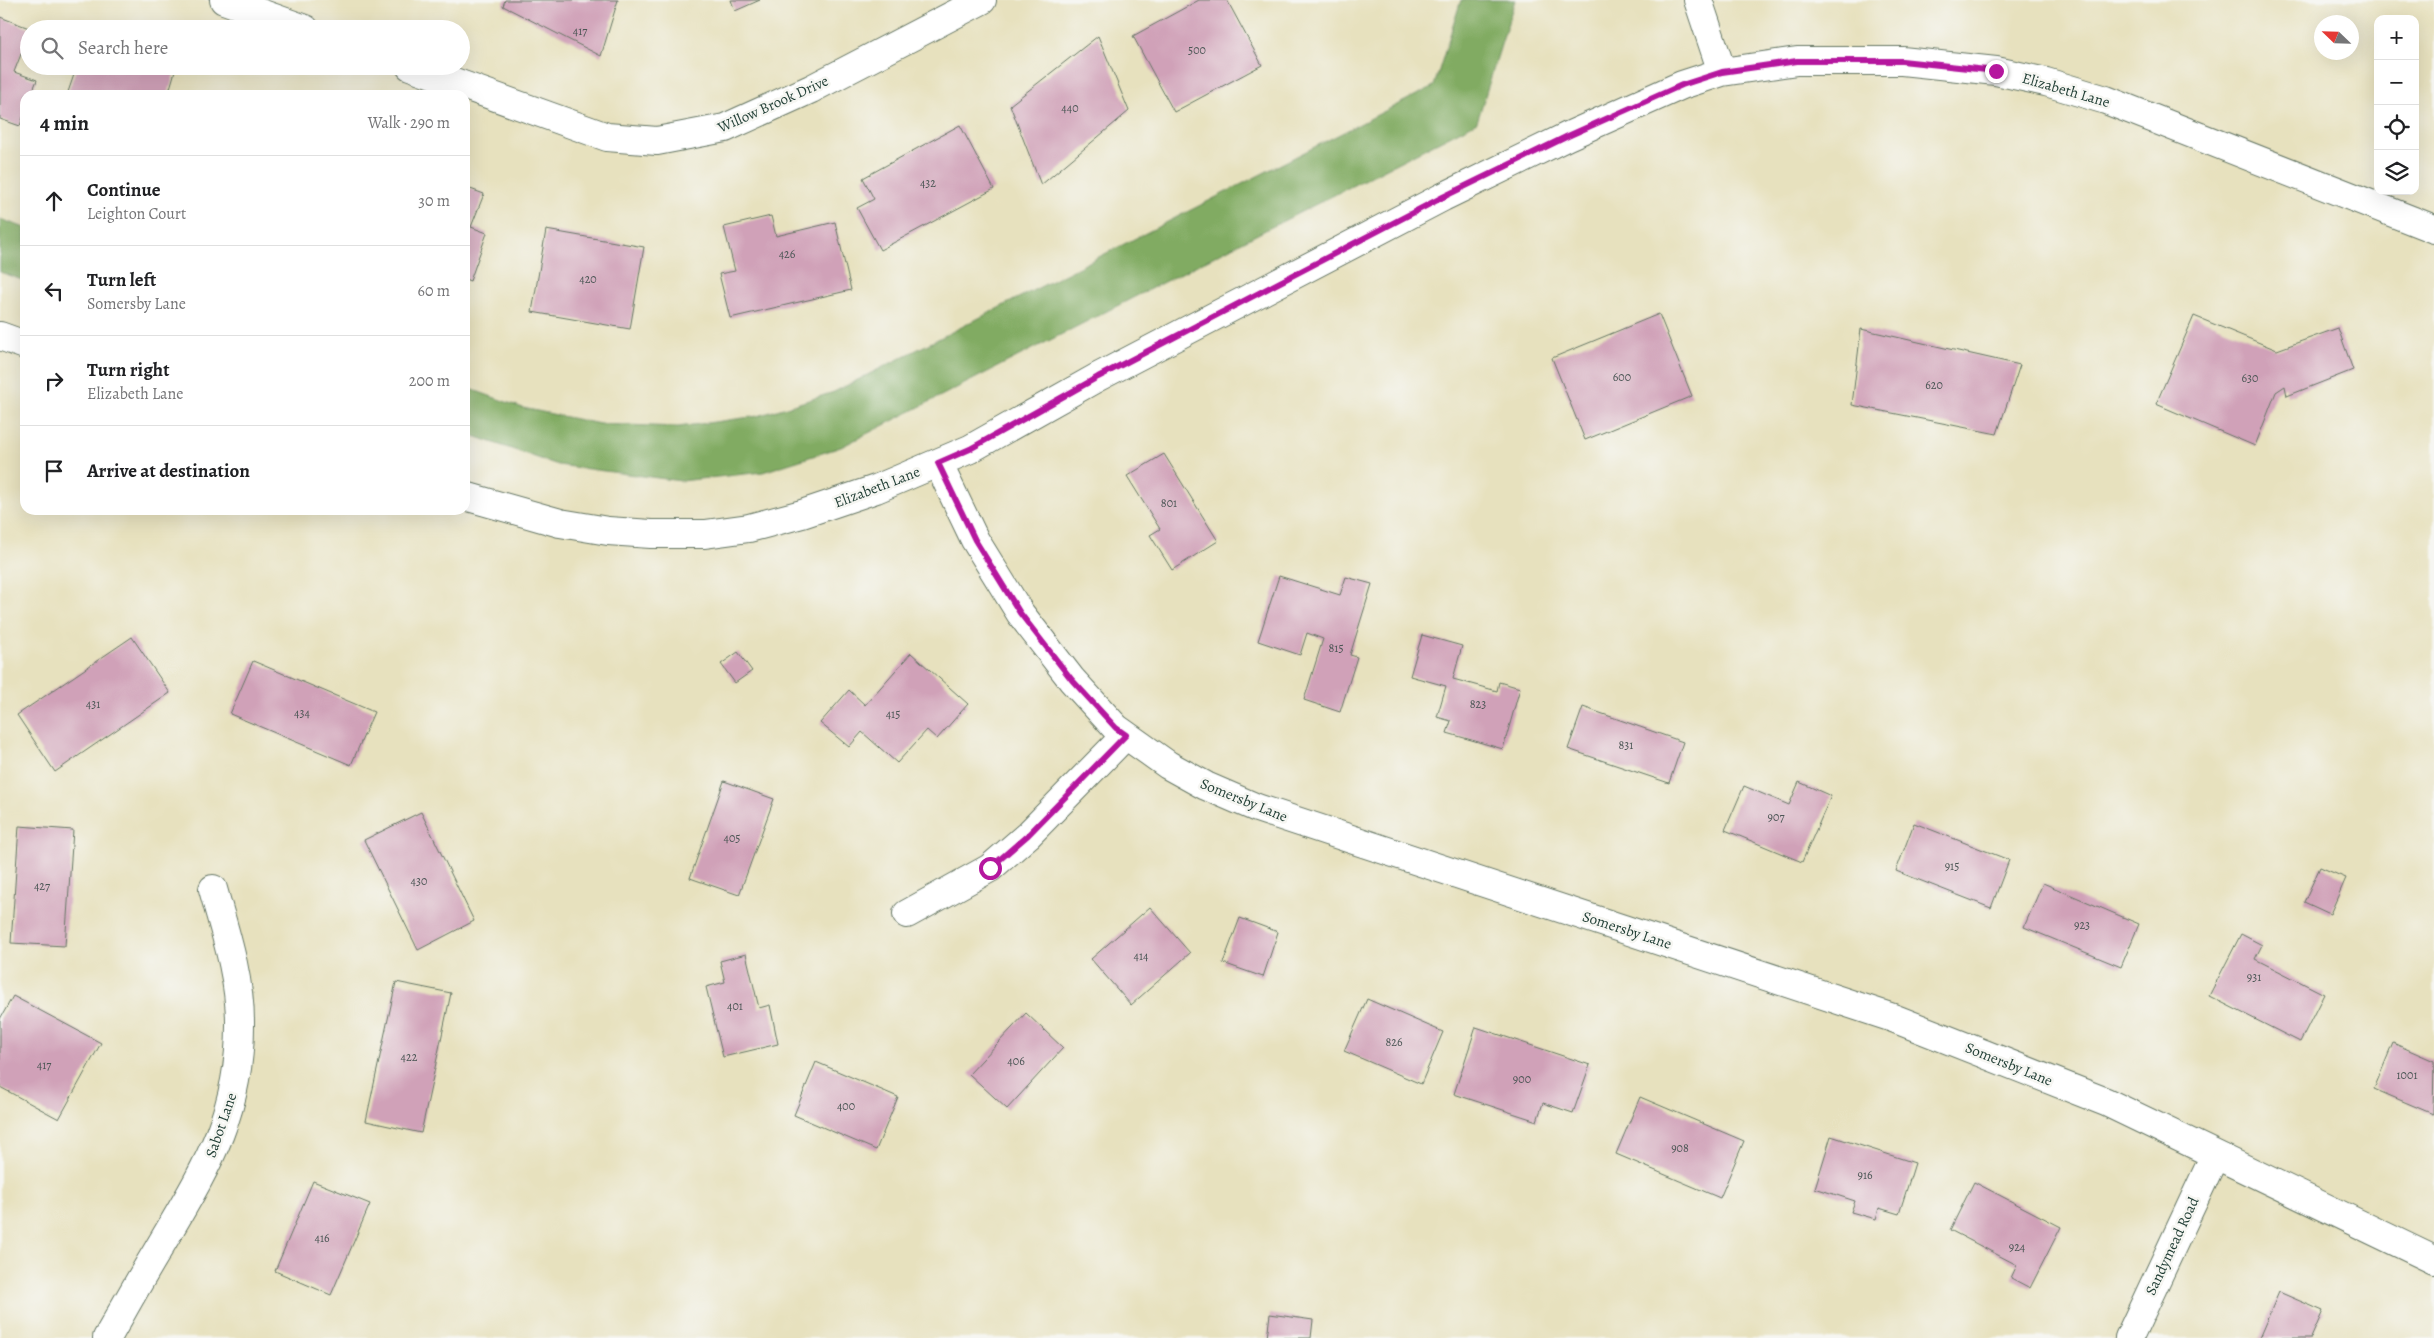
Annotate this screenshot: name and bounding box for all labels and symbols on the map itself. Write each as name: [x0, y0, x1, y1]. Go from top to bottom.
north arrow: [2314, 15, 2359, 60]
house number: 417: [573, 23, 588, 39]
house number: 500: [1188, 42, 1206, 58]
route end: [1985, 60, 2008, 83]
street label: Elizabeth Lane: [2020, 68, 2112, 112]
street label: Willow Brook Drive: [714, 71, 832, 138]
house number: 440: [1061, 100, 1079, 116]
house number: 432: [920, 175, 936, 191]
house number: 426: [779, 246, 796, 262]
house number: 420: [579, 271, 597, 287]
house number: 600: [1613, 369, 1631, 385]
house number: 630: [2242, 370, 2258, 386]
house number: 620: [1925, 377, 1943, 393]
street label: Elizabeth Lane: [831, 461, 923, 513]
house number: 801: [1161, 495, 1177, 511]
house number: 815: [1328, 640, 1344, 656]
house number: 431: [86, 696, 100, 712]
house number: 823: [1470, 696, 1486, 712]
house number: 434: [294, 705, 310, 721]
house number: 415: [886, 706, 900, 722]
house number: 831: [1619, 737, 1633, 753]
street label: Somersby Lane: [1197, 773, 1291, 827]
house number: 907: [1768, 809, 1785, 825]
house number: 405: [724, 830, 741, 846]
route start: [979, 857, 1002, 880]
house number: 915: [1945, 858, 1959, 874]
house number: 430: [411, 873, 427, 889]
house number: 427: [34, 878, 51, 894]
street label: Somersby Lane: [1580, 906, 1674, 954]
house number: 923: [2074, 917, 2090, 933]
house number: 414: [1134, 948, 1149, 964]
house number: 931: [2247, 969, 2261, 985]
house number: 401: [727, 998, 743, 1014]
house number: 826: [1385, 1034, 1403, 1050]
street label: Somersby Lane: [1962, 1037, 2056, 1091]
house number: 422: [401, 1049, 418, 1065]
house number: 406: [1007, 1053, 1025, 1069]
house number: 417: [37, 1057, 52, 1073]
house number: 1001: [2396, 1067, 2418, 1083]
house number: 900: [1513, 1071, 1531, 1087]
street label: Sabot Lane: [201, 1090, 241, 1160]
house number: 400: [837, 1098, 855, 1114]
house number: 908: [1671, 1140, 1689, 1156]
house number: 916: [1857, 1167, 1873, 1183]
street label: Sandymead Road: [2141, 1193, 2204, 1298]
house number: 416: [314, 1230, 330, 1246]
house number: 924: [2009, 1239, 2026, 1255]

